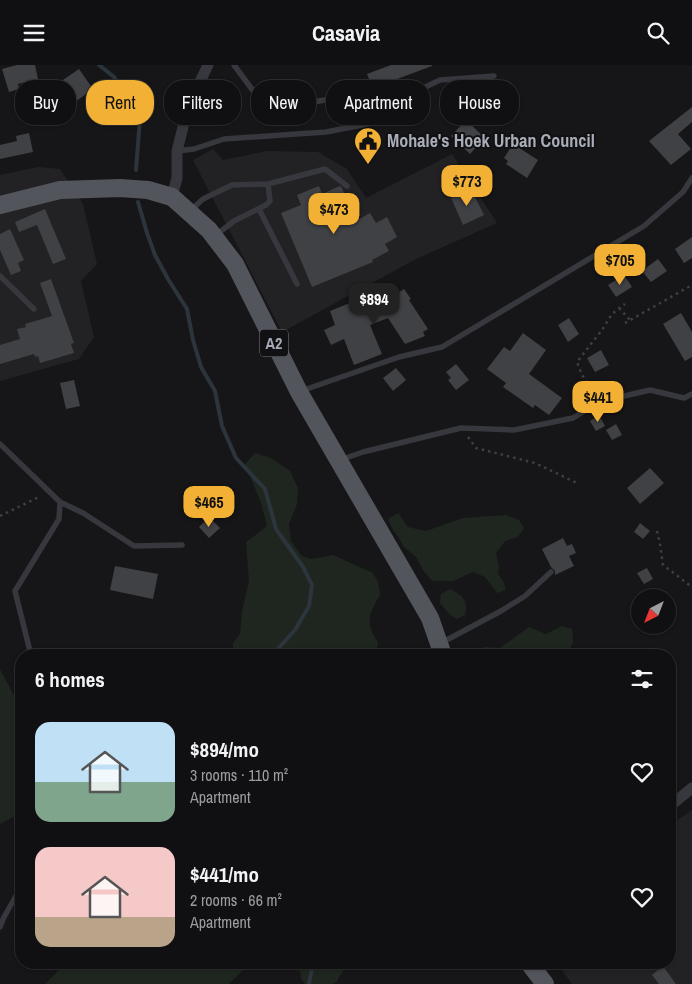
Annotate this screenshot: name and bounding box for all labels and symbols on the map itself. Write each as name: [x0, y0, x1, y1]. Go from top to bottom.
public building icon: Mohale's Hoek Urban Council: [353, 126, 383, 165]
place label: Mohale's Hoek Urban Council: [387, 128, 595, 153]
pin: $773: [437, 165, 497, 207]
pin: $473: [304, 193, 364, 235]
pin: $705: [590, 243, 650, 286]
pin: $894: [344, 283, 404, 325]
road number: A2: [260, 329, 288, 357]
pin: $441: [568, 381, 628, 423]
pin: $465: [179, 485, 239, 528]
north arrow: [631, 589, 676, 634]

